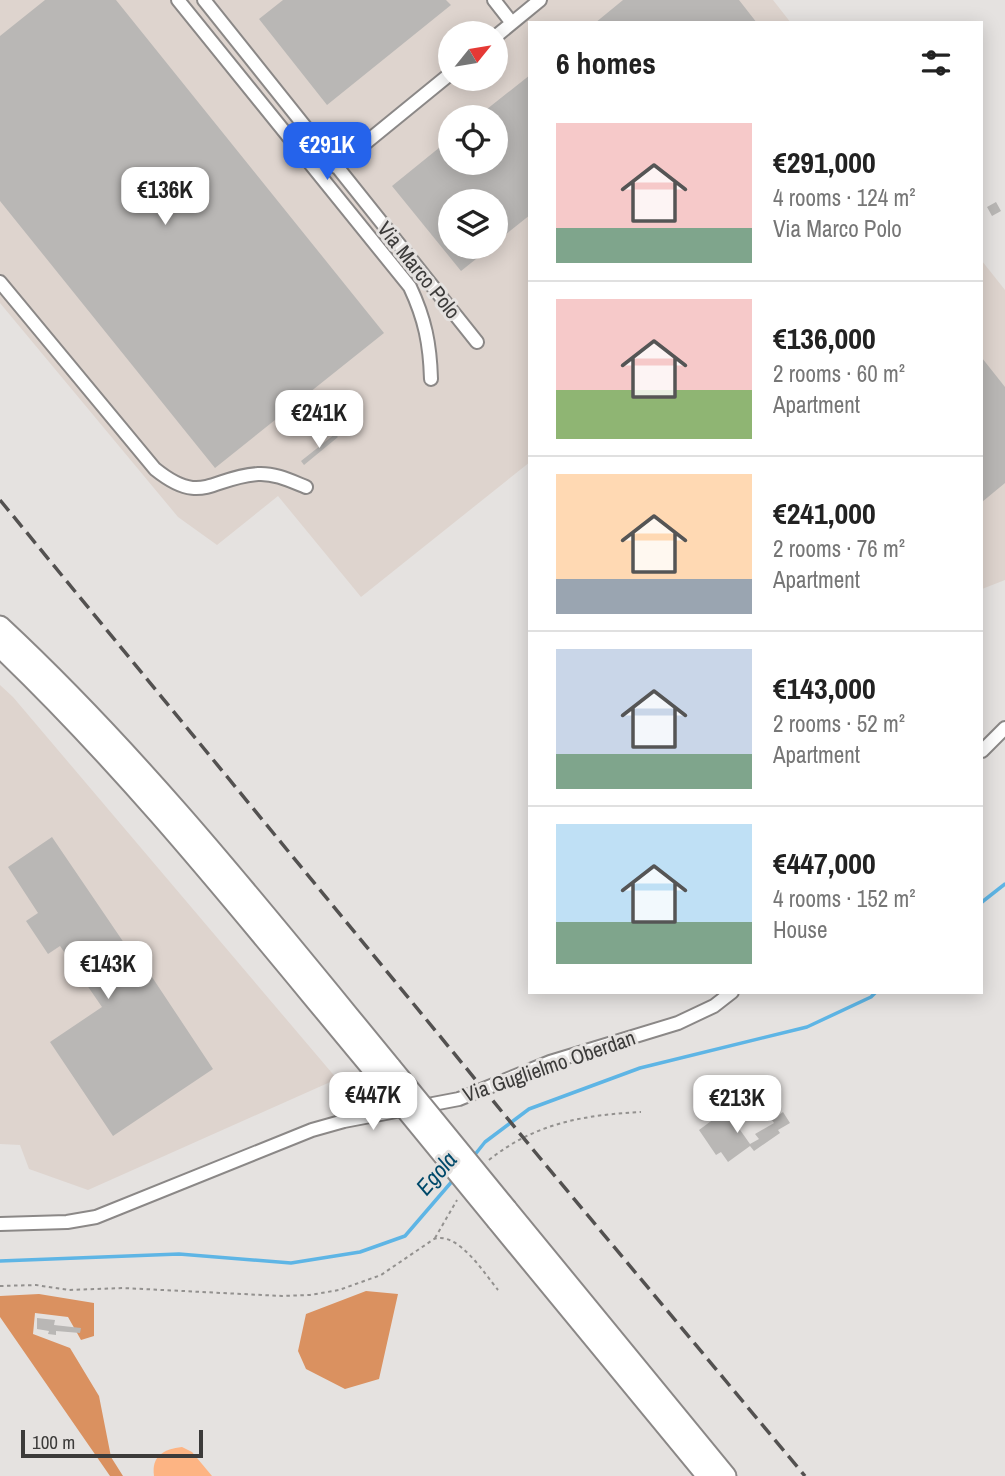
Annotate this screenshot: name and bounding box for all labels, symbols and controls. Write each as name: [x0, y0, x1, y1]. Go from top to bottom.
north arrow: [438, 21, 508, 91]
map controls: [438, 21, 508, 259]
text: 6 homes: [556, 43, 656, 83]
icon: filters: [917, 44, 955, 82]
button: locate: [438, 105, 508, 175]
pin: €291K: [278, 122, 376, 182]
text: €291K: [299, 129, 355, 160]
text: €291,000: [773, 142, 876, 182]
icon: home: [612, 151, 696, 235]
pin: €136K: [116, 168, 214, 227]
text: €136K: [137, 174, 193, 205]
text: 4 rooms · 124 m²: [773, 182, 916, 213]
button: layers: [438, 189, 508, 259]
text: Via Marco Polo: [773, 213, 902, 244]
street label: Via Marco Polo: [371, 215, 467, 325]
text: €136,000: [773, 318, 876, 358]
icon: home: [612, 327, 696, 411]
text: 2 rooms · 60 m²: [773, 358, 905, 389]
text: Apartment: [773, 389, 860, 420]
pin: €241K: [270, 391, 368, 450]
text: €241K: [291, 397, 347, 428]
text: €241,000: [773, 493, 876, 533]
icon: home: [612, 502, 696, 586]
text: 2 rooms · 76 m²: [773, 533, 905, 564]
text: Apartment: [773, 564, 860, 595]
text: €143,000: [773, 668, 876, 708]
icon: home: [612, 677, 696, 761]
text: 2 rooms · 52 m²: [773, 708, 905, 739]
text: Apartment: [773, 739, 860, 770]
text: €447,000: [773, 843, 876, 883]
icon: home: [612, 852, 696, 936]
text: 4 rooms · 152 m²: [773, 883, 916, 914]
text: House: [773, 914, 828, 945]
pin: €143K: [59, 942, 157, 1001]
text: €143K: [80, 948, 136, 979]
street label: Via Guglielmo Oberdan: [459, 1023, 639, 1109]
pin: €447K: [324, 1072, 422, 1132]
pin: €213K: [688, 1076, 786, 1135]
text: €447K: [345, 1079, 401, 1110]
text: €213K: [709, 1082, 765, 1113]
water label: Egola: [408, 1145, 464, 1201]
scale bar: [21, 1427, 203, 1459]
text: 100 m: [32, 1429, 75, 1455]

